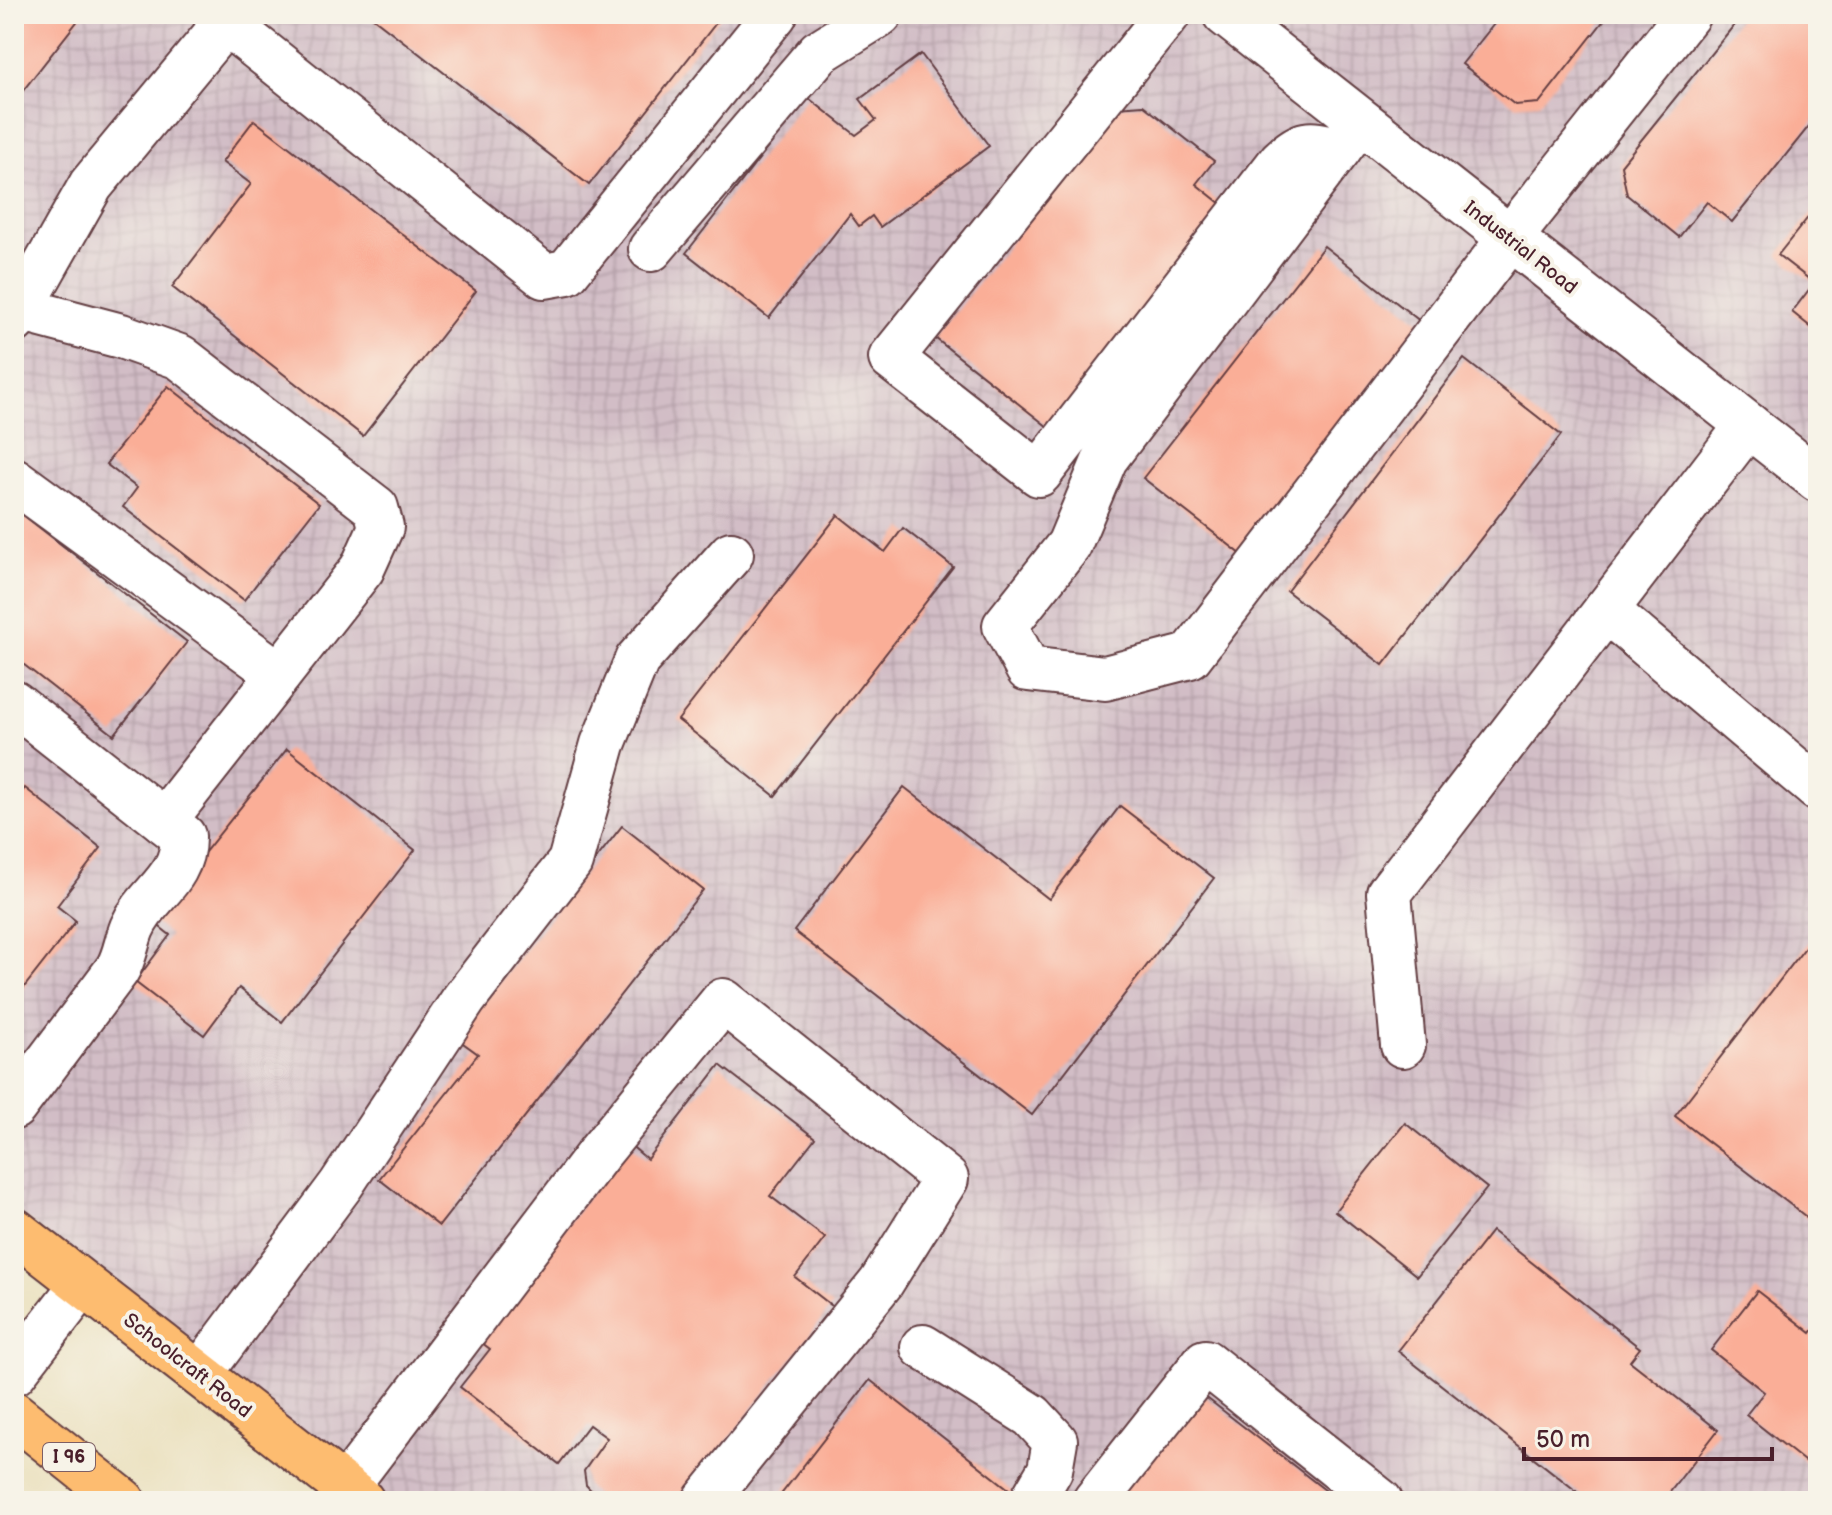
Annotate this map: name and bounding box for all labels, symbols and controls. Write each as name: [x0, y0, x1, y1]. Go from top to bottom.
street label: Industrial Road: [1459, 196, 1582, 300]
street label: Schoolcraft Road: [119, 1308, 256, 1423]
scale bar: [1524, 1411, 1772, 1461]
text: 50 m: [1536, 1425, 1590, 1454]
road number: I 96: [43, 1443, 95, 1471]

